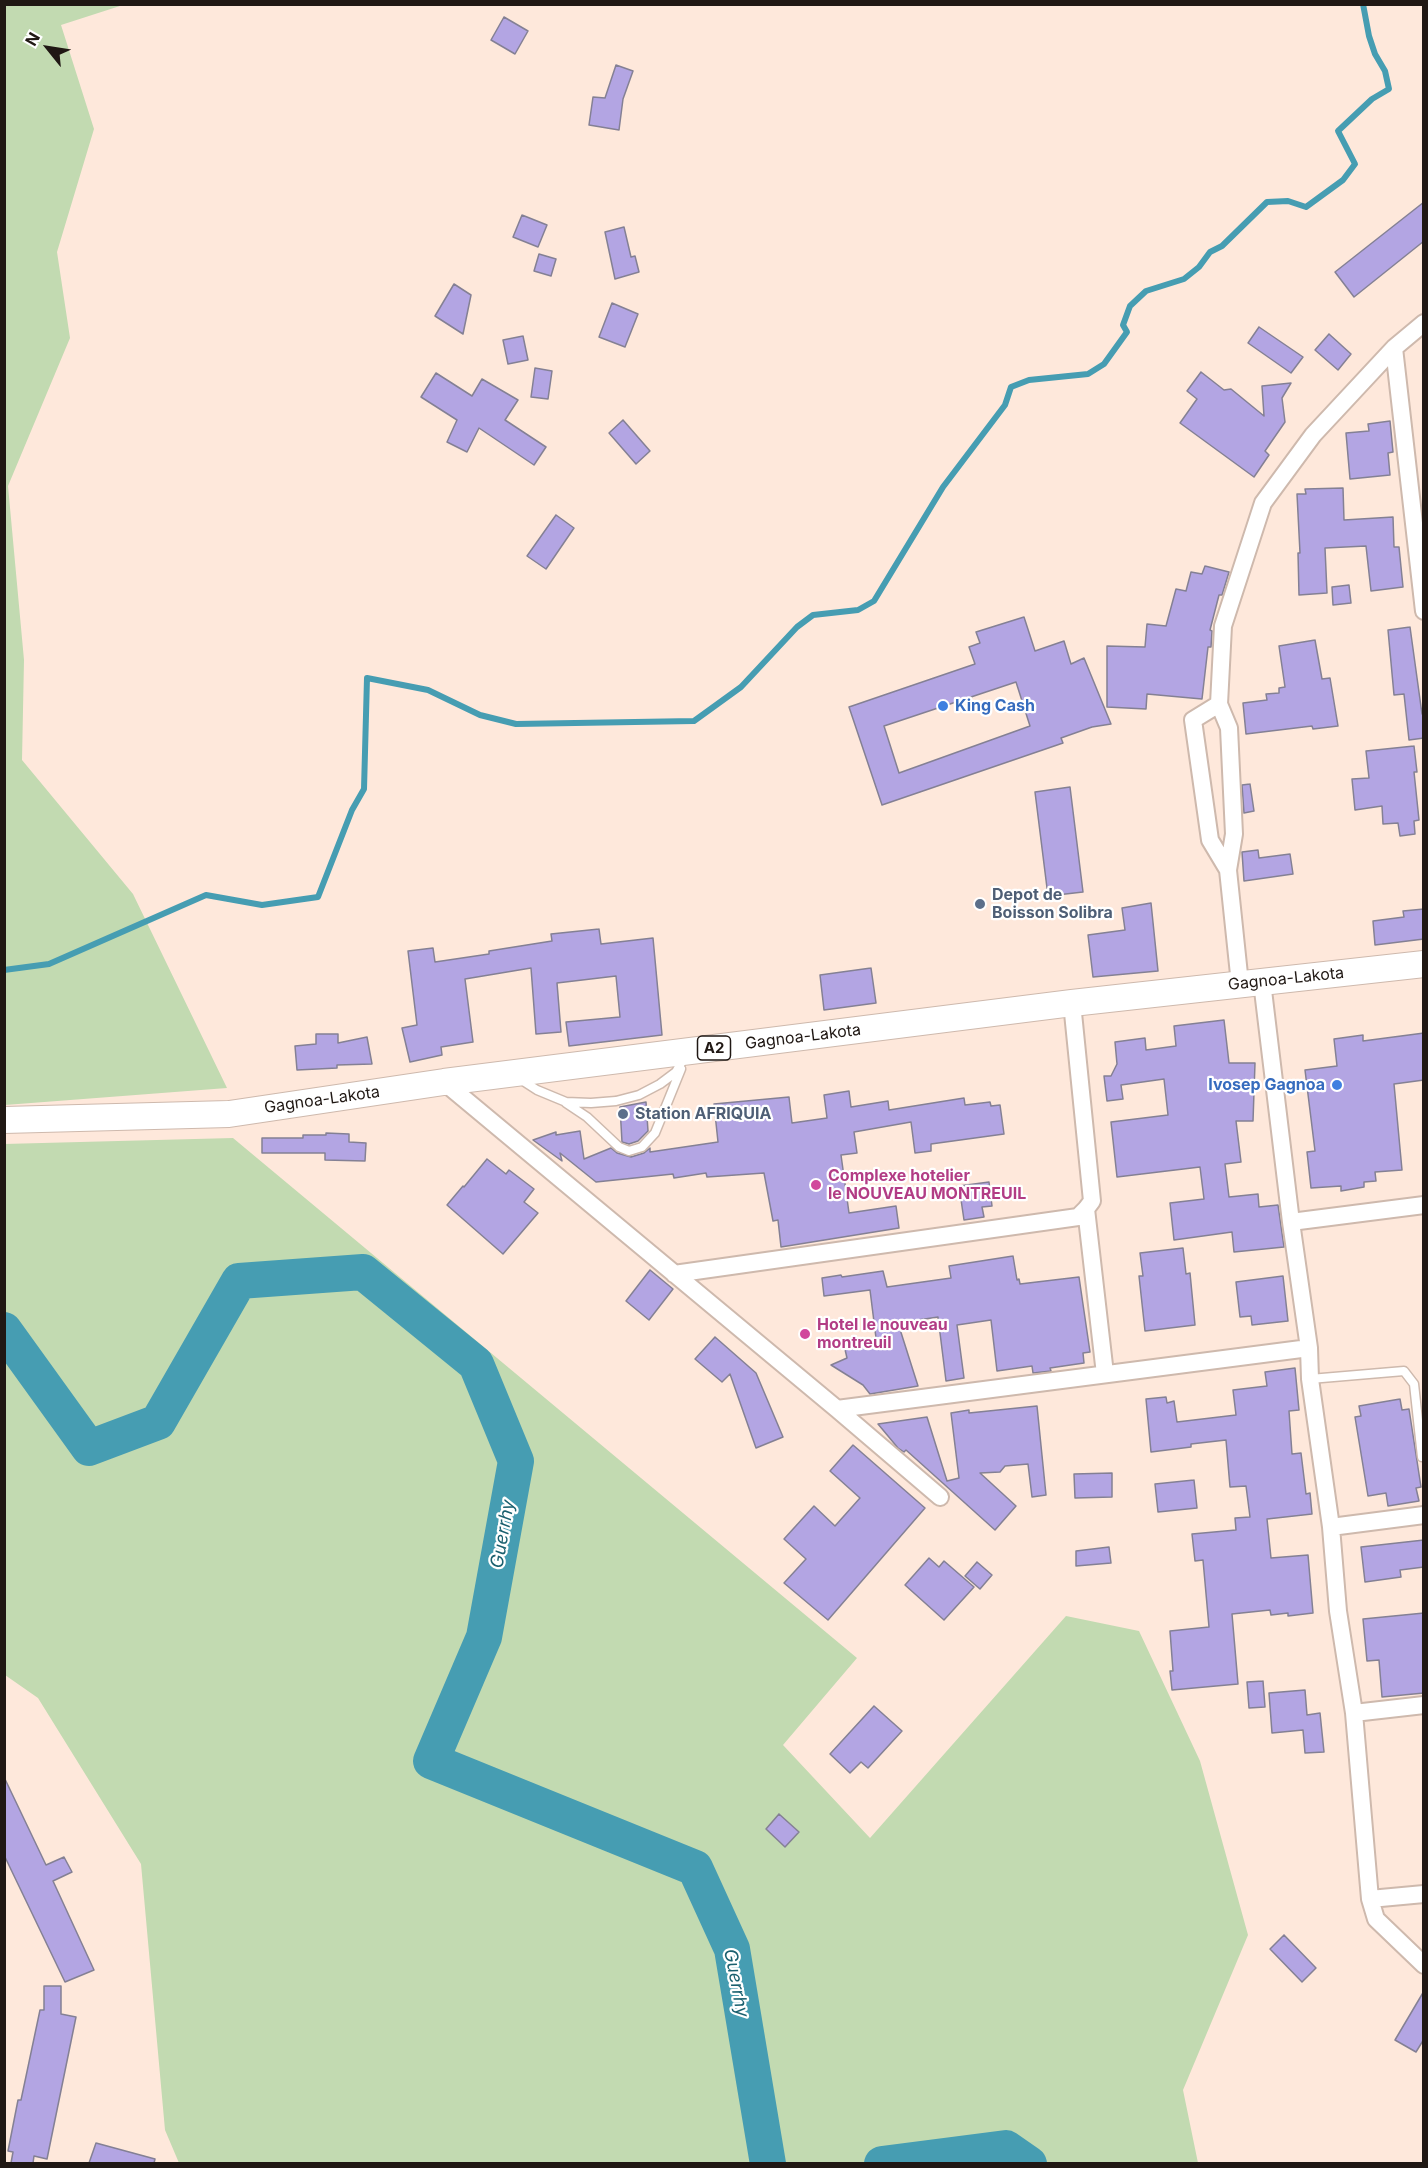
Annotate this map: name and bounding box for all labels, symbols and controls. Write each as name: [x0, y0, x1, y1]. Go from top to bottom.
north arrow: [18, 18, 78, 78]
text: N: [21, 29, 44, 49]
place label: King Cash: [955, 696, 1035, 716]
marker: King Cash: [936, 699, 950, 713]
place label: Depot de Boisson Solibra: [992, 885, 1113, 923]
marker: Depot de Boisson Solibra: [973, 897, 987, 911]
street label: Gagnoa-Lakota: [1227, 963, 1345, 995]
street label: Gagnoa-Lakota: [744, 1020, 862, 1054]
road number: A2: [698, 1036, 730, 1060]
place label: Ivosep Gagnoa: [1208, 1075, 1325, 1095]
marker: Ivosep Gagnoa: [1330, 1078, 1344, 1092]
street label: Gagnoa-Lakota: [263, 1082, 381, 1118]
place label: Station AFRIQUIA: [635, 1104, 771, 1124]
marker: Station AFRIQUIA: [616, 1107, 630, 1121]
place label: Complexe hotelier le NOUVEAU MONTREUIL: [828, 1166, 1026, 1204]
marker: Complexe hotelier le NOUVEAU MONTREUIL: [809, 1178, 823, 1192]
place label: Hotel le nouveau montreuil: [817, 1315, 948, 1353]
marker: Hotel le nouveau montreuil: [798, 1327, 812, 1341]
water label: Guerrhy: [486, 1498, 520, 1570]
water label: Guerrhy: [719, 1947, 753, 2019]

